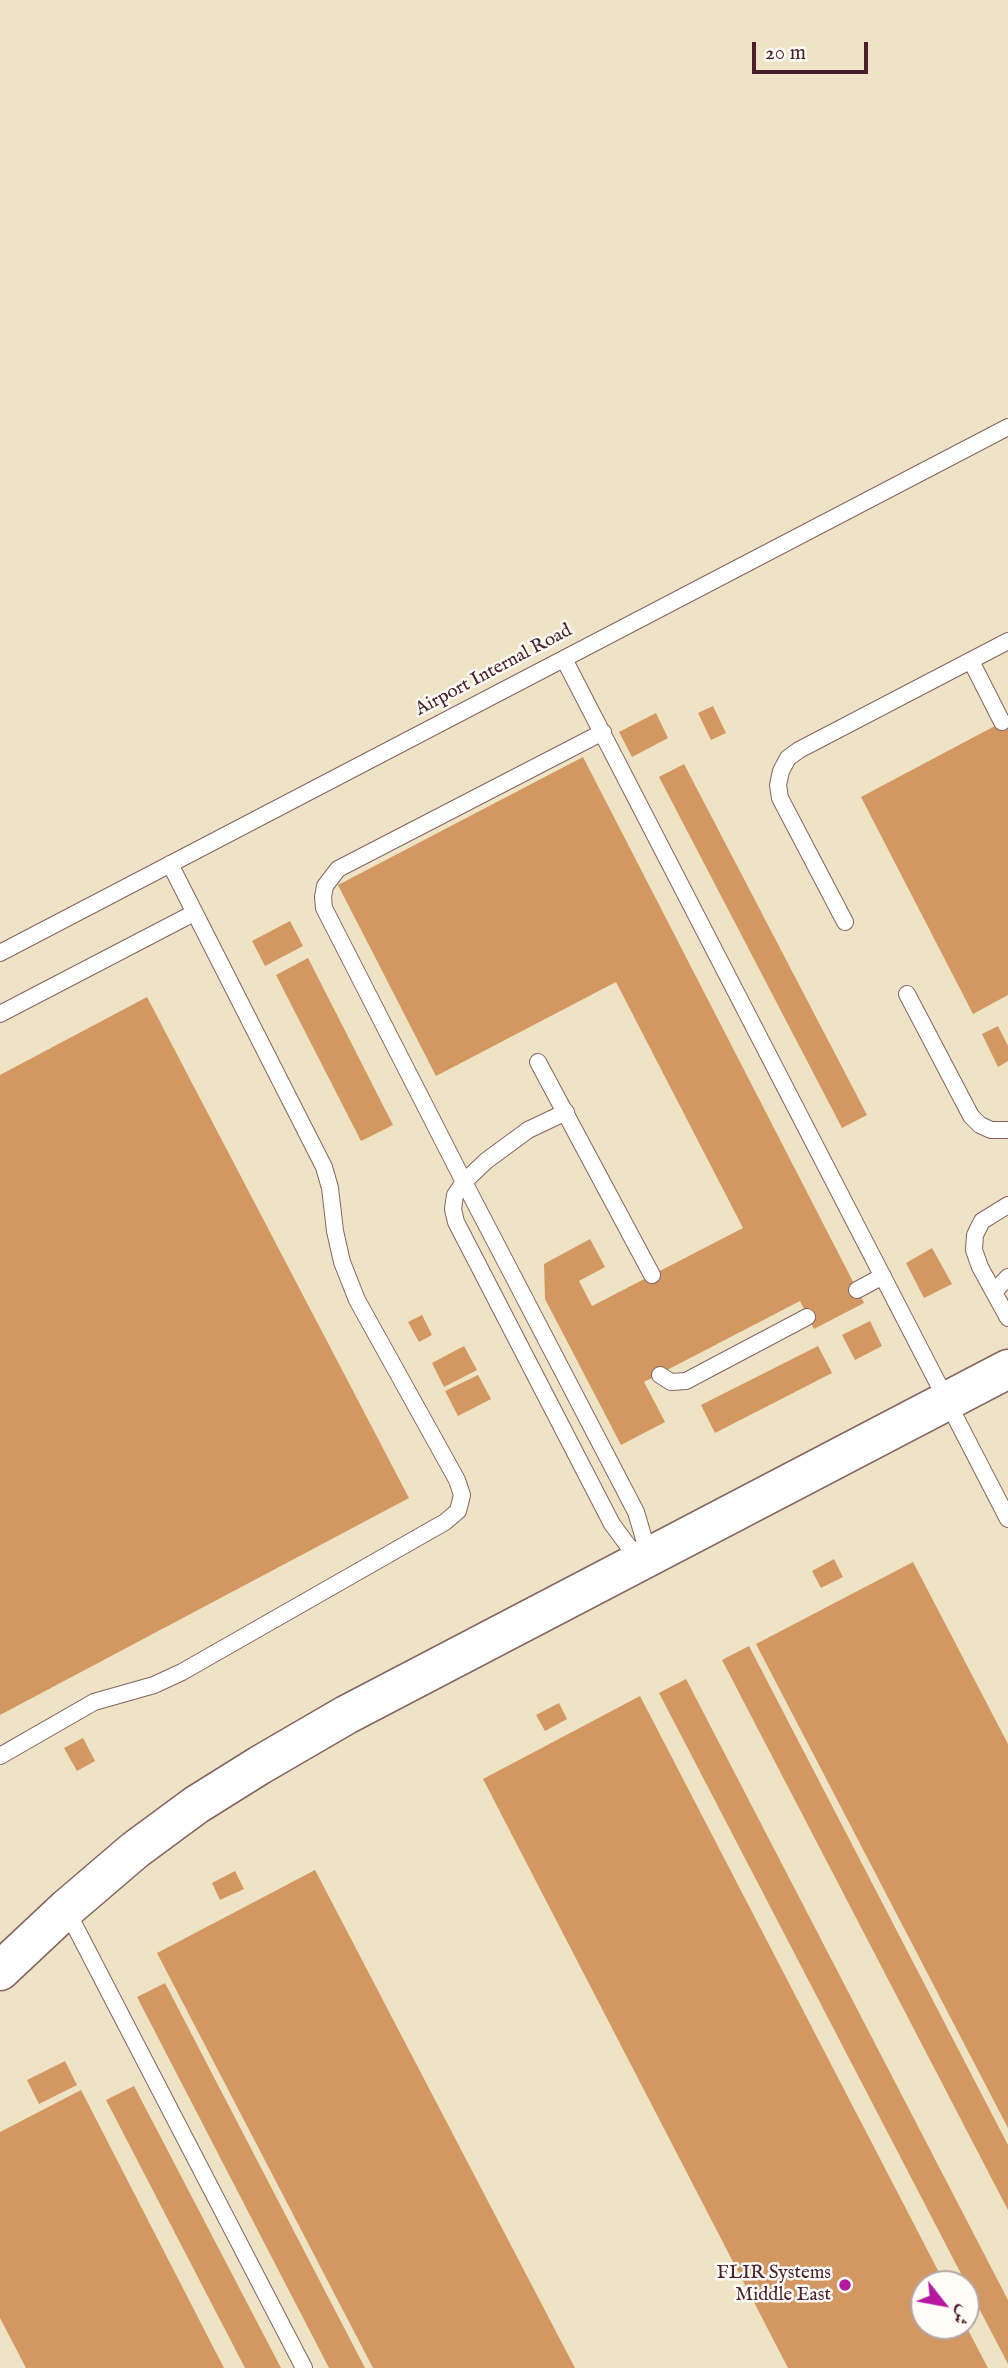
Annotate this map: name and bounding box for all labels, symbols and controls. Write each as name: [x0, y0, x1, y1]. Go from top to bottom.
scale bar: [756, 28, 872, 72]
text: 20 m: [765, 40, 806, 67]
street label: Airport Internal Road: [412, 620, 576, 722]
place label: FLIR Systems Middle East: [717, 2263, 831, 2307]
north arrow: [910, 2270, 980, 2340]
marker: FLIR Systems Middle East: [837, 2277, 853, 2293]
text: ش: [946, 2301, 976, 2329]

